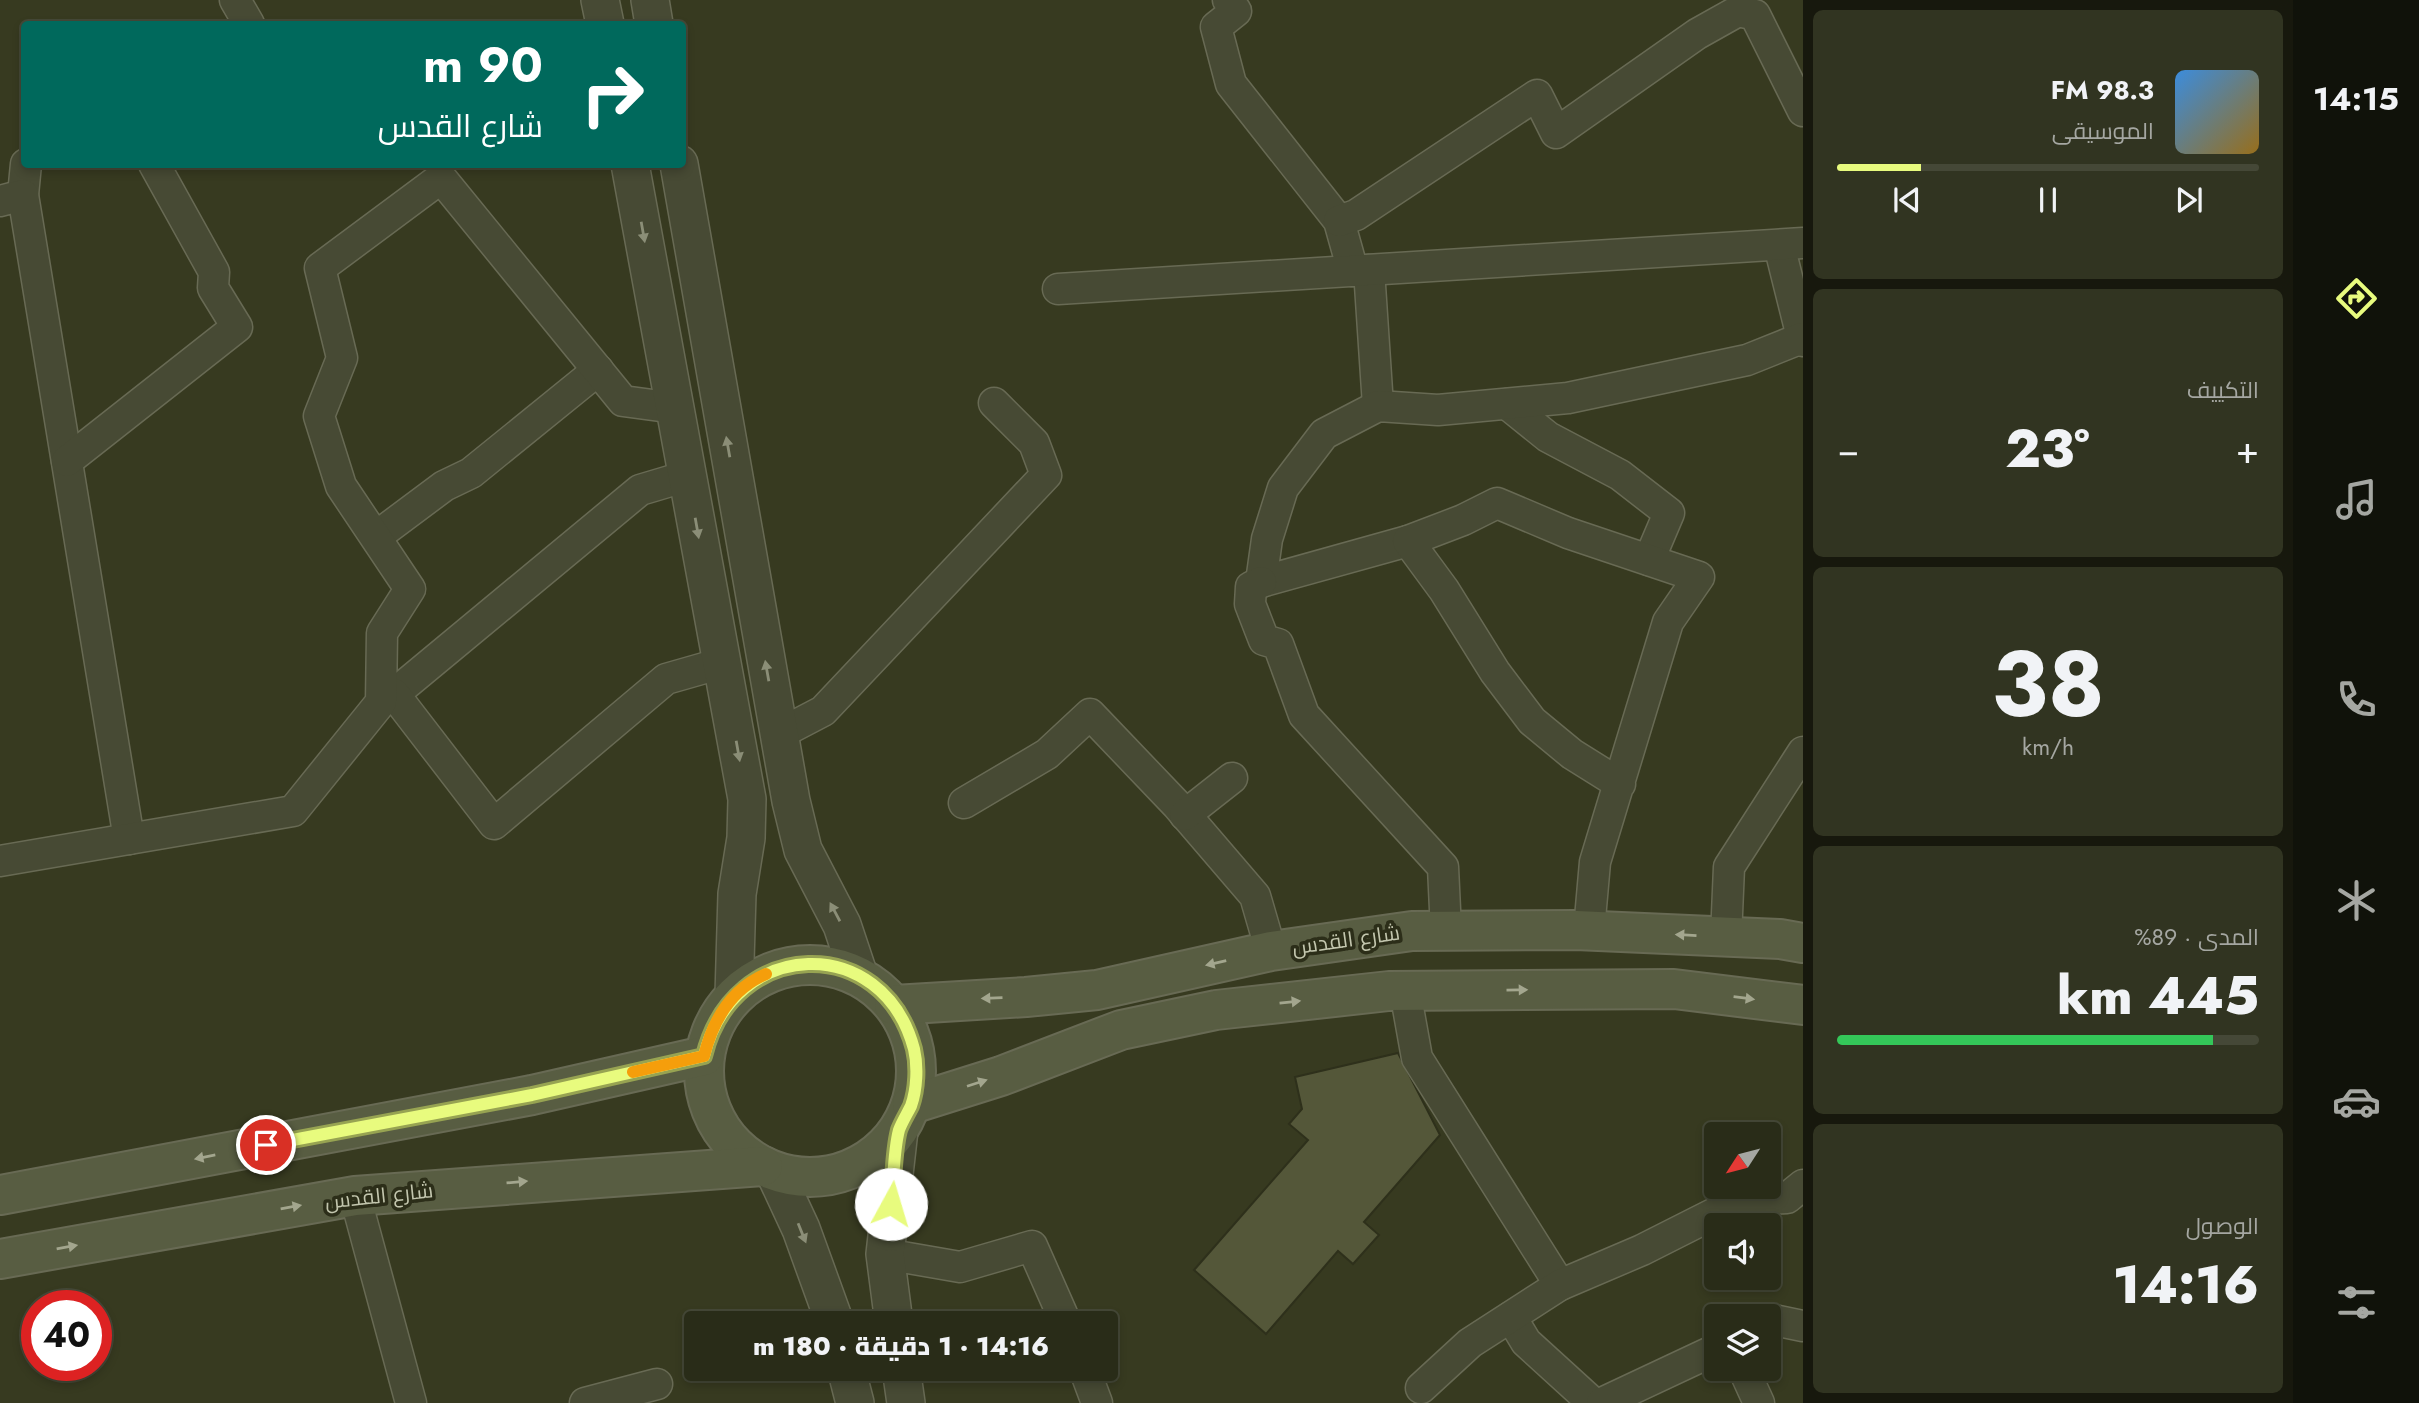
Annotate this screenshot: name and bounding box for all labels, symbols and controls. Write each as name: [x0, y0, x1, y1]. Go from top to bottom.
text: 90 m: [423, 30, 543, 100]
icon: right: [567, 49, 658, 140]
text: 98.3 FM: [2051, 71, 2154, 109]
text: 14:15: [2313, 76, 2399, 122]
text: شارع القدس: [378, 103, 543, 149]
text: الموسيقى: [2052, 114, 2154, 148]
icon: previous: [1888, 181, 1926, 219]
icon: pause: [2029, 181, 2067, 219]
icon: next: [2170, 181, 2208, 219]
one-way arrow: [637, 221, 648, 243]
icon: directions: [2332, 274, 2381, 323]
text: التكييف: [2187, 373, 2259, 407]
text: 23°: [2005, 411, 2090, 487]
text: −: [1837, 422, 1859, 477]
text: +: [2236, 422, 2259, 477]
one-way arrow: [722, 436, 733, 458]
icon: music: [2332, 475, 2381, 524]
one-way arrow: [692, 517, 703, 539]
text: 38: [1991, 619, 2105, 750]
one-way arrow: [762, 660, 773, 682]
icon: phone: [2332, 675, 2381, 724]
text: km/h: [2022, 730, 2074, 764]
one-way arrow: [733, 741, 744, 763]
icon: climate: [2332, 876, 2381, 925]
one-way arrow: [829, 902, 841, 921]
street label: شارع القدس: [1290, 918, 1402, 962]
text: المدى · 89%: [2134, 920, 2259, 954]
one-way arrow: [1675, 929, 1697, 940]
one-way arrow: [1205, 958, 1227, 969]
text: 445 km: [2057, 958, 2259, 1034]
one-way arrow: [1506, 984, 1528, 996]
one-way arrow: [1733, 992, 1755, 1003]
one-way arrow: [981, 993, 1003, 1004]
one-way arrow: [1279, 996, 1301, 1007]
icon: car: [2332, 1077, 2381, 1126]
one-way arrow: [966, 1078, 987, 1088]
pin: [236, 1115, 296, 1175]
north arrow: [1704, 1122, 1782, 1199]
map controls: [1704, 1122, 1781, 1381]
icon: arrive: [247, 1126, 285, 1164]
one-way arrow: [194, 1151, 216, 1162]
position arrow: [854, 1167, 928, 1241]
street label: شارع القدس: [323, 1175, 435, 1217]
one-way arrow: [506, 1176, 528, 1187]
one-way arrow: [280, 1201, 302, 1212]
text: الوصول: [2186, 1209, 2259, 1243]
button: sound: [1704, 1213, 1781, 1290]
one-way arrow: [796, 1223, 808, 1243]
one-way arrow: [56, 1241, 78, 1252]
text: 14:16: [2113, 1247, 2259, 1323]
icon: filters: [2332, 1278, 2381, 1327]
speed limit sign: 40: [21, 1290, 112, 1381]
button: layers: [1704, 1304, 1781, 1381]
text: 14:16 · 1 دقيقة · 180 m: [753, 1327, 1049, 1365]

